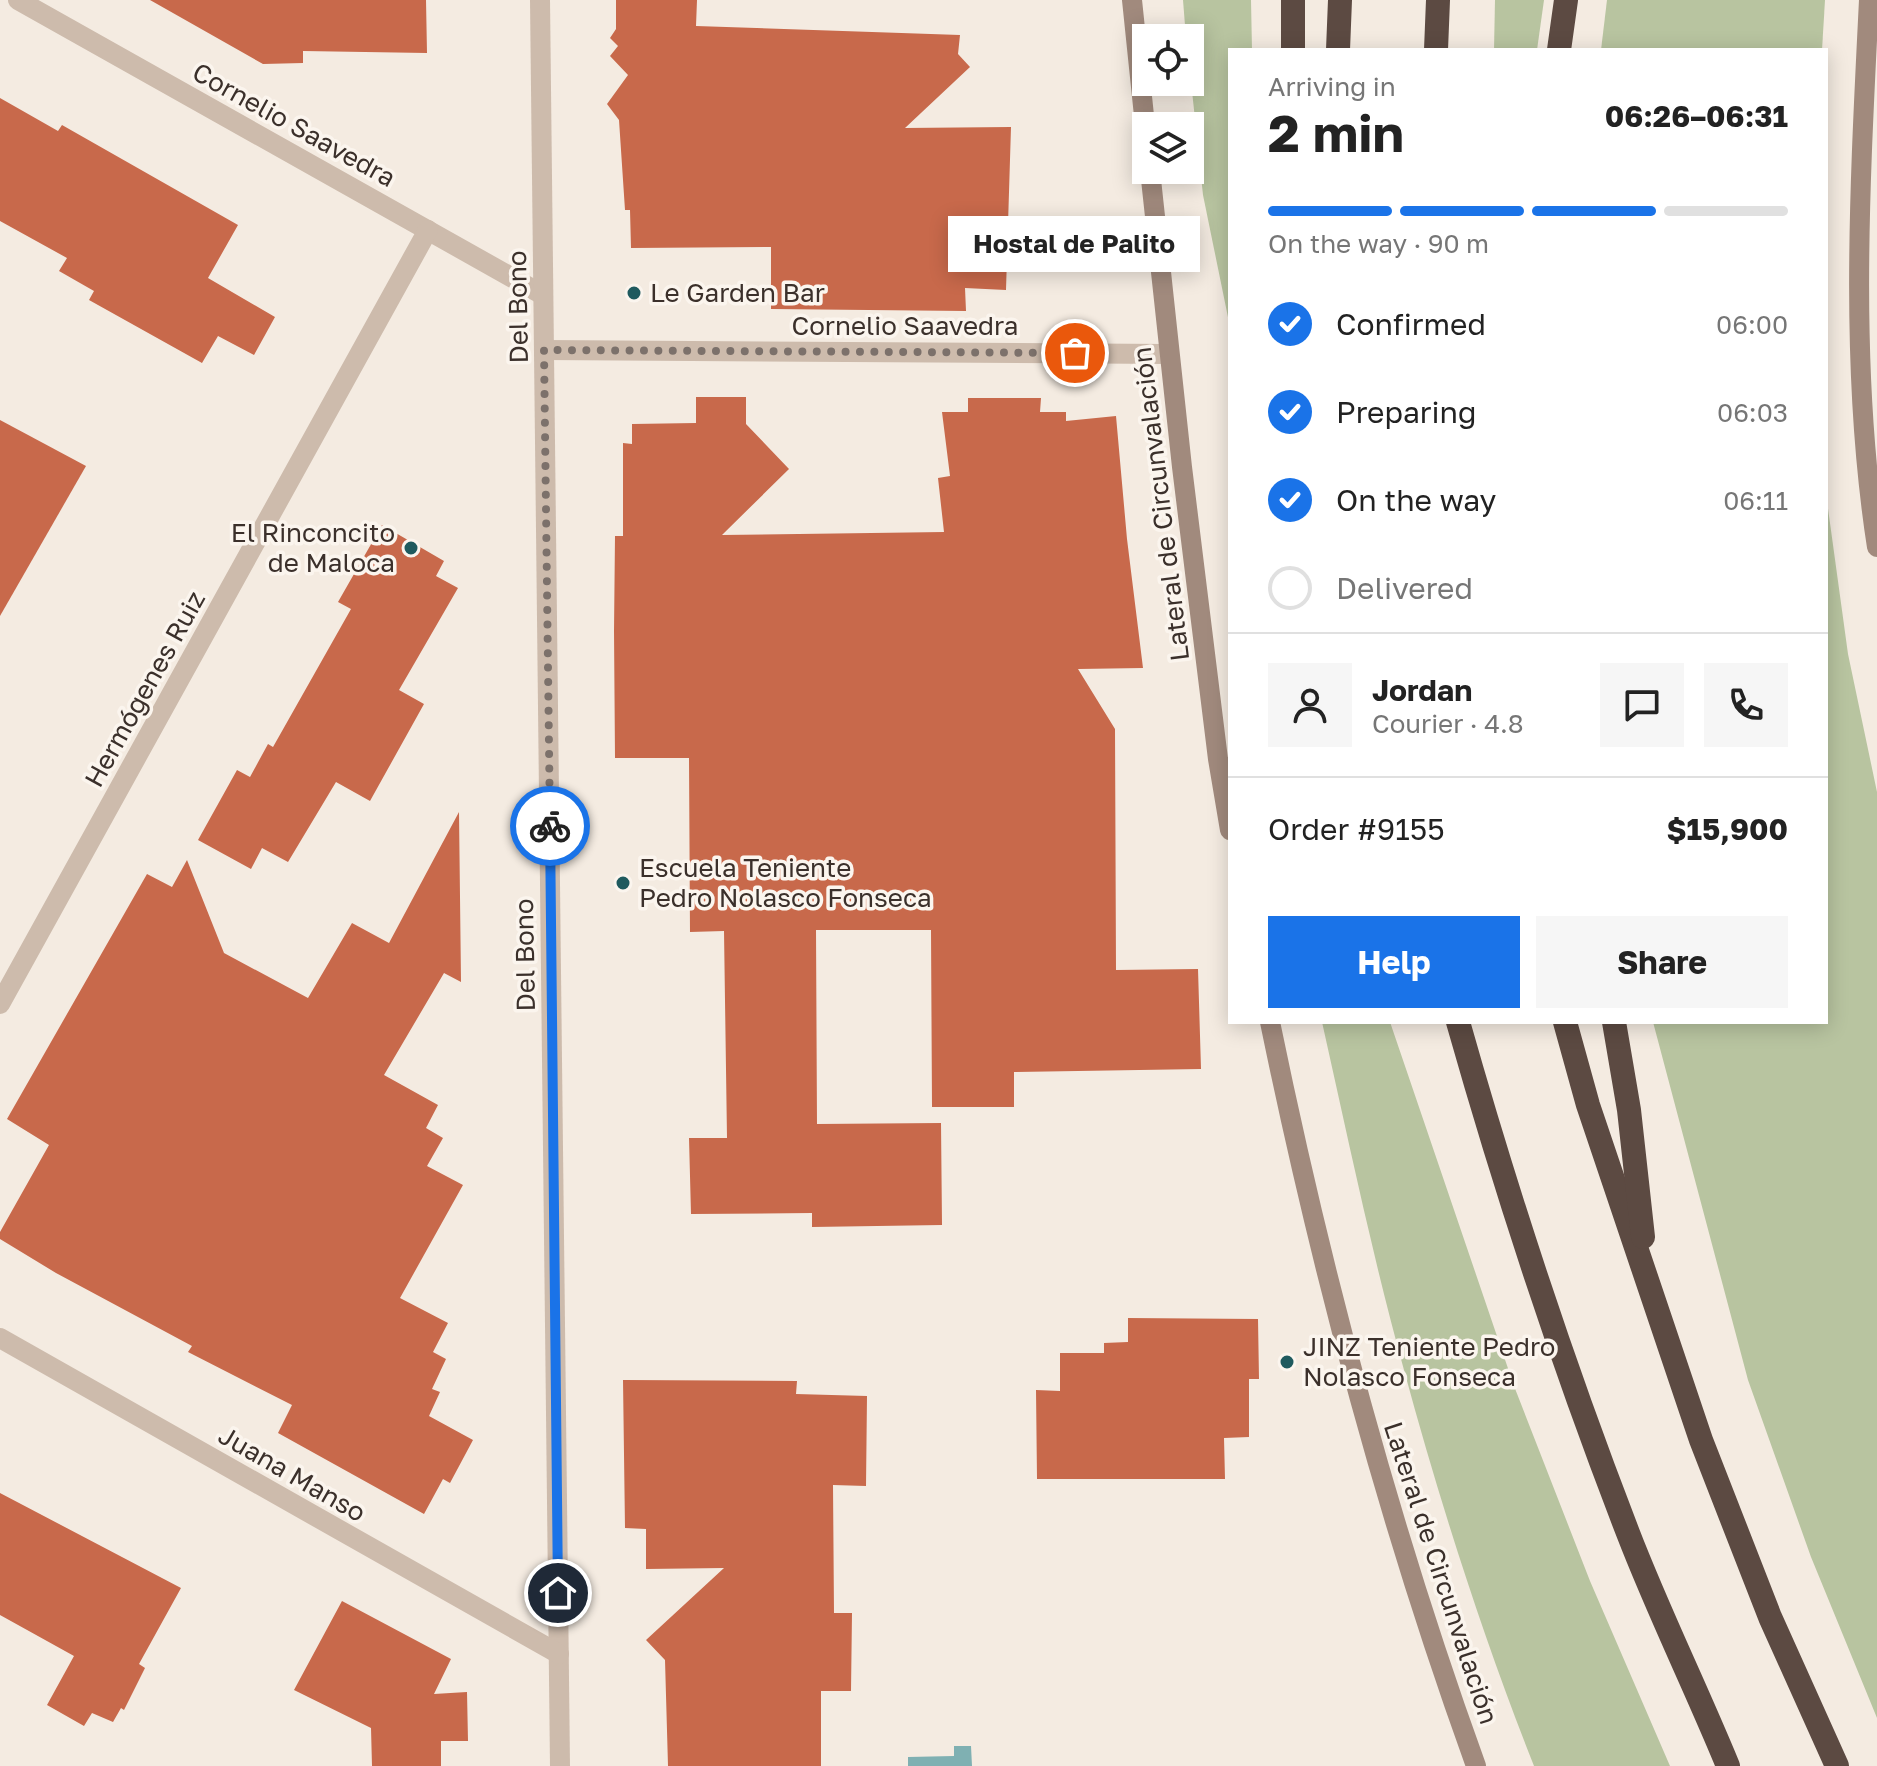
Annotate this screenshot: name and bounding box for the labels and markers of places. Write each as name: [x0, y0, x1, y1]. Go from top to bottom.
callout: Hostal de Palito: [949, 217, 1201, 273]
place label: Le Garden Bar: [650, 277, 825, 308]
marker: Le Garden Bar: [625, 284, 643, 302]
pin: [1041, 319, 1109, 387]
place label: El Rinconcito de Maloca: [231, 517, 395, 578]
marker: El Rinconcito de Maloca: [402, 539, 420, 557]
place label: Escuela Teniente Pedro Nolasco Fonseca: [639, 852, 932, 913]
marker: Escuela Teniente Pedro Nolasco Fonseca: [614, 874, 632, 892]
place label: JINZ Teniente Pedro Nolasco Fonseca: [1303, 1331, 1555, 1392]
marker: JINZ Teniente Pedro Nolasco Fonseca: [1278, 1353, 1296, 1371]
pin: [524, 1559, 592, 1627]

